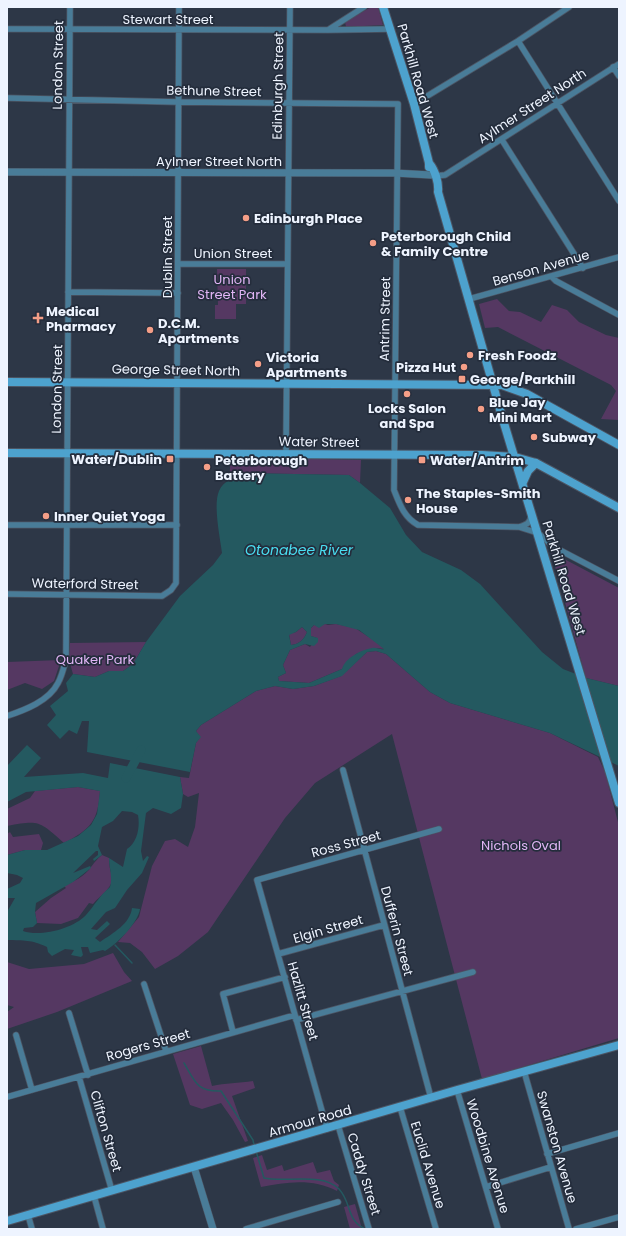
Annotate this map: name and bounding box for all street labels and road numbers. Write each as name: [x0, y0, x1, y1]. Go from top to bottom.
street label: Stewart Street: [123, 10, 214, 29]
street label: London Street: [48, 20, 68, 110]
street label: Parkhill Road West: [392, 21, 444, 141]
street label: Edinburgh Street: [268, 32, 288, 140]
street label: Aylmer Street North: [474, 64, 590, 148]
street label: Bethune Street: [166, 81, 262, 101]
street label: Aylmer Street North: [156, 152, 282, 171]
street label: Dublin Street: [158, 215, 177, 298]
street label: Union Street: [194, 244, 273, 263]
street label: Benson Avenue: [490, 245, 592, 291]
street label: Antrim Street: [375, 276, 395, 362]
street label: London Street: [47, 344, 67, 434]
street label: George Street North: [112, 359, 240, 381]
street label: Water Street: [279, 432, 360, 452]
street label: Parkhill Road West: [538, 518, 591, 638]
street label: Waterford Street: [31, 574, 139, 594]
street label: Ross Street: [309, 826, 383, 862]
street label: Dufferin Street: [376, 884, 418, 978]
street label: Elgin Street: [291, 910, 365, 948]
street label: Hazlitt Street: [283, 959, 323, 1043]
street label: Rogers Street: [104, 1024, 192, 1066]
street label: Clifton Street: [85, 1088, 127, 1174]
street label: Swanston Avenue: [532, 1089, 582, 1205]
street label: Woodbine Avenue: [462, 1096, 514, 1216]
street label: Armour Road: [266, 1100, 354, 1142]
street label: Euclid Avenue: [406, 1119, 450, 1211]
street label: Caddy Street: [342, 1130, 386, 1218]

